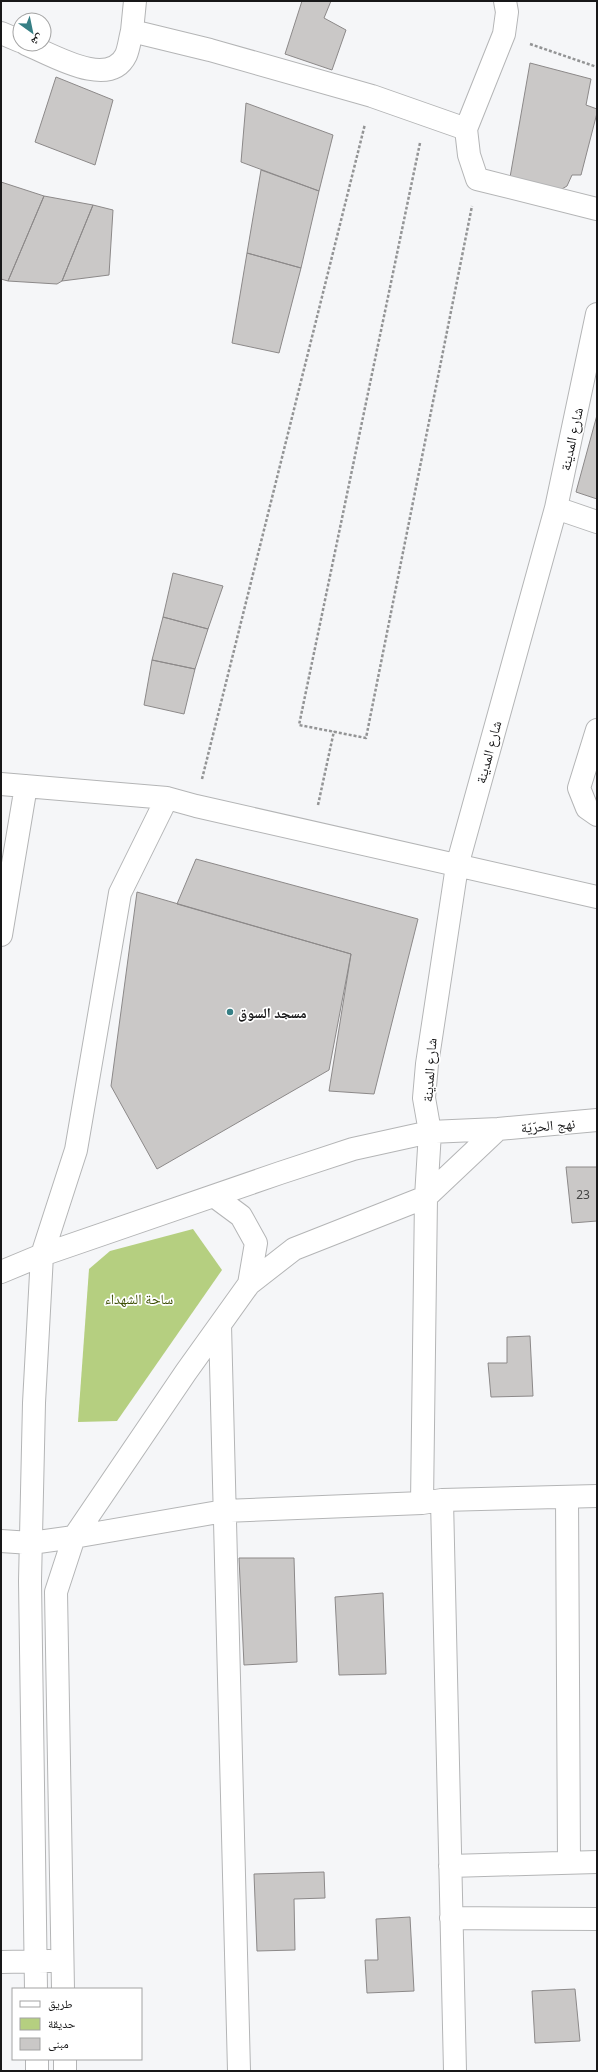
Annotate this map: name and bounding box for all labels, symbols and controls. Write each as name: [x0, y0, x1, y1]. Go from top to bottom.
north arrow: [12, 12, 52, 52]
text: ش: [28, 30, 47, 50]
street label: شارع المدينة: [555, 406, 588, 473]
street label: شارع المدينة: [471, 719, 506, 786]
place label: مسجد السوق: [238, 1003, 307, 1022]
marker: مسجد السوق: [225, 1007, 235, 1017]
street label: شارع المدينة: [417, 1037, 442, 1103]
street label: نهج الحرّيّة: [520, 1113, 576, 1138]
house number: 23: [576, 1186, 590, 1203]
park label: ساحة الشهداء: [105, 1289, 173, 1308]
legend: [12, 1988, 142, 2060]
text: طريق: [48, 1995, 73, 2012]
text: حديقة: [48, 2015, 76, 2032]
text: مبنى: [48, 2035, 69, 2052]

